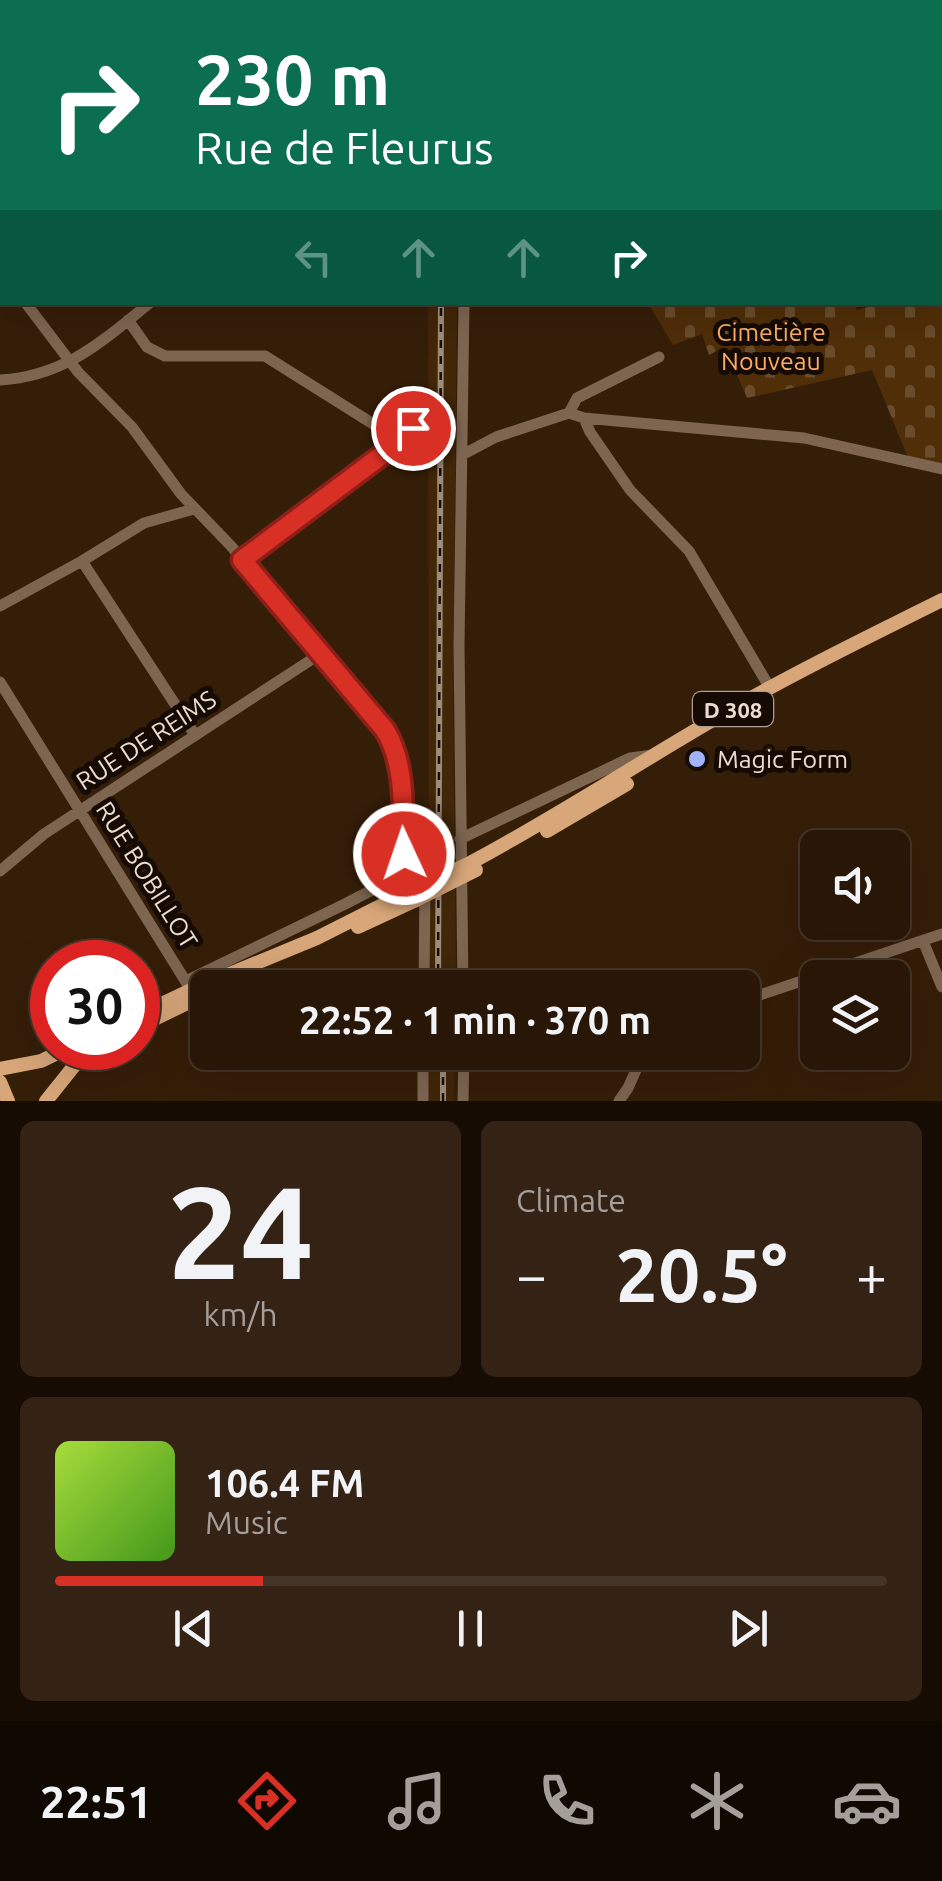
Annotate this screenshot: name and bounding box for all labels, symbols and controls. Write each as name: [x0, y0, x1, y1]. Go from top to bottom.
icon: right: [30, 40, 160, 170]
text: 230 m: [195, 40, 390, 118]
text: Rue de Fleurus: [195, 122, 494, 173]
icon: left: [286, 230, 341, 285]
icon: ahead: [391, 230, 446, 285]
icon: ahead: [496, 230, 551, 285]
icon: right: [601, 230, 656, 285]
park label: Cimetière Nouveau: [716, 318, 826, 375]
pin: [371, 386, 456, 471]
icon: arrive: [386, 401, 441, 456]
street label: RUE DE REIMS: [71, 685, 221, 795]
road number: D 308: [693, 692, 773, 726]
place label: Magic Form: [717, 745, 848, 773]
marker: Magic Form: [686, 748, 708, 770]
street label: RUE BOBILLOT: [91, 797, 203, 954]
position arrow: [352, 802, 456, 906]
map controls: [800, 830, 910, 1070]
button: sound: [800, 830, 910, 940]
speed limit sign: 30: [30, 940, 160, 1070]
button: layers: [800, 960, 910, 1070]
text: 22:52 · 1 min · 370 m: [299, 999, 651, 1041]
text: 24: [167, 1158, 314, 1304]
text: Climate: [516, 1182, 626, 1218]
text: 20.5°: [616, 1232, 787, 1316]
text: −: [516, 1244, 547, 1305]
text: +: [856, 1244, 887, 1305]
text: km/h: [204, 1296, 277, 1332]
text: 106.4 FM: [205, 1462, 364, 1504]
text: Music: [205, 1504, 288, 1540]
icon: previous: [166, 1601, 221, 1656]
icon: pause: [443, 1601, 498, 1656]
icon: next: [721, 1601, 776, 1656]
icon: directions: [232, 1766, 302, 1836]
icon: music: [382, 1766, 452, 1836]
icon: phone: [532, 1766, 602, 1836]
icon: climate: [682, 1766, 752, 1836]
icon: car: [832, 1766, 902, 1836]
text: 22:51: [40, 1776, 153, 1827]

